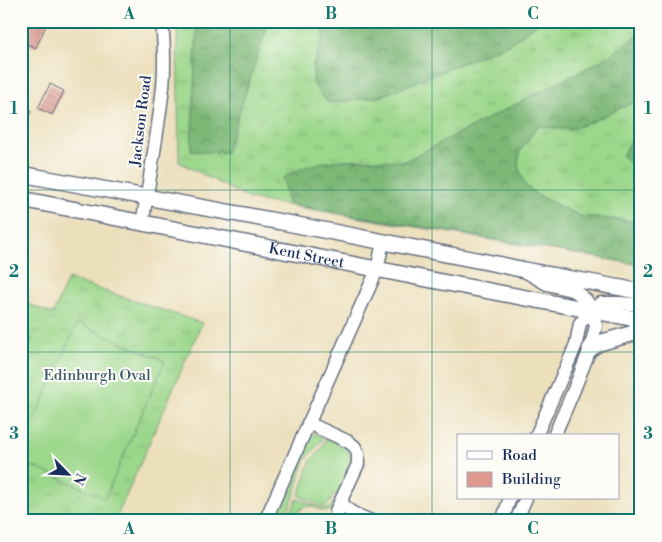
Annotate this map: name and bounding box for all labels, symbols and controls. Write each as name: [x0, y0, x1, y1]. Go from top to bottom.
text: A: [122, 4, 135, 24]
text: B: [325, 4, 337, 24]
text: C: [527, 4, 539, 24]
street label: Jackson Road: [126, 74, 156, 169]
text: 1: [10, 99, 18, 119]
text: 1: [644, 99, 652, 119]
street label: Kent Street: [267, 239, 347, 272]
text: 2: [9, 262, 19, 282]
text: 2: [643, 262, 653, 282]
park label: Edinburgh Oval: [43, 366, 151, 385]
text: 3: [9, 424, 19, 444]
text: 3: [643, 424, 653, 444]
legend: [457, 434, 620, 500]
text: Road: [502, 446, 537, 465]
north arrow: [42, 450, 92, 500]
text: N: [68, 470, 89, 488]
text: Building: [501, 470, 561, 489]
text: A: [122, 519, 135, 539]
text: B: [325, 519, 337, 539]
text: C: [527, 519, 539, 539]

